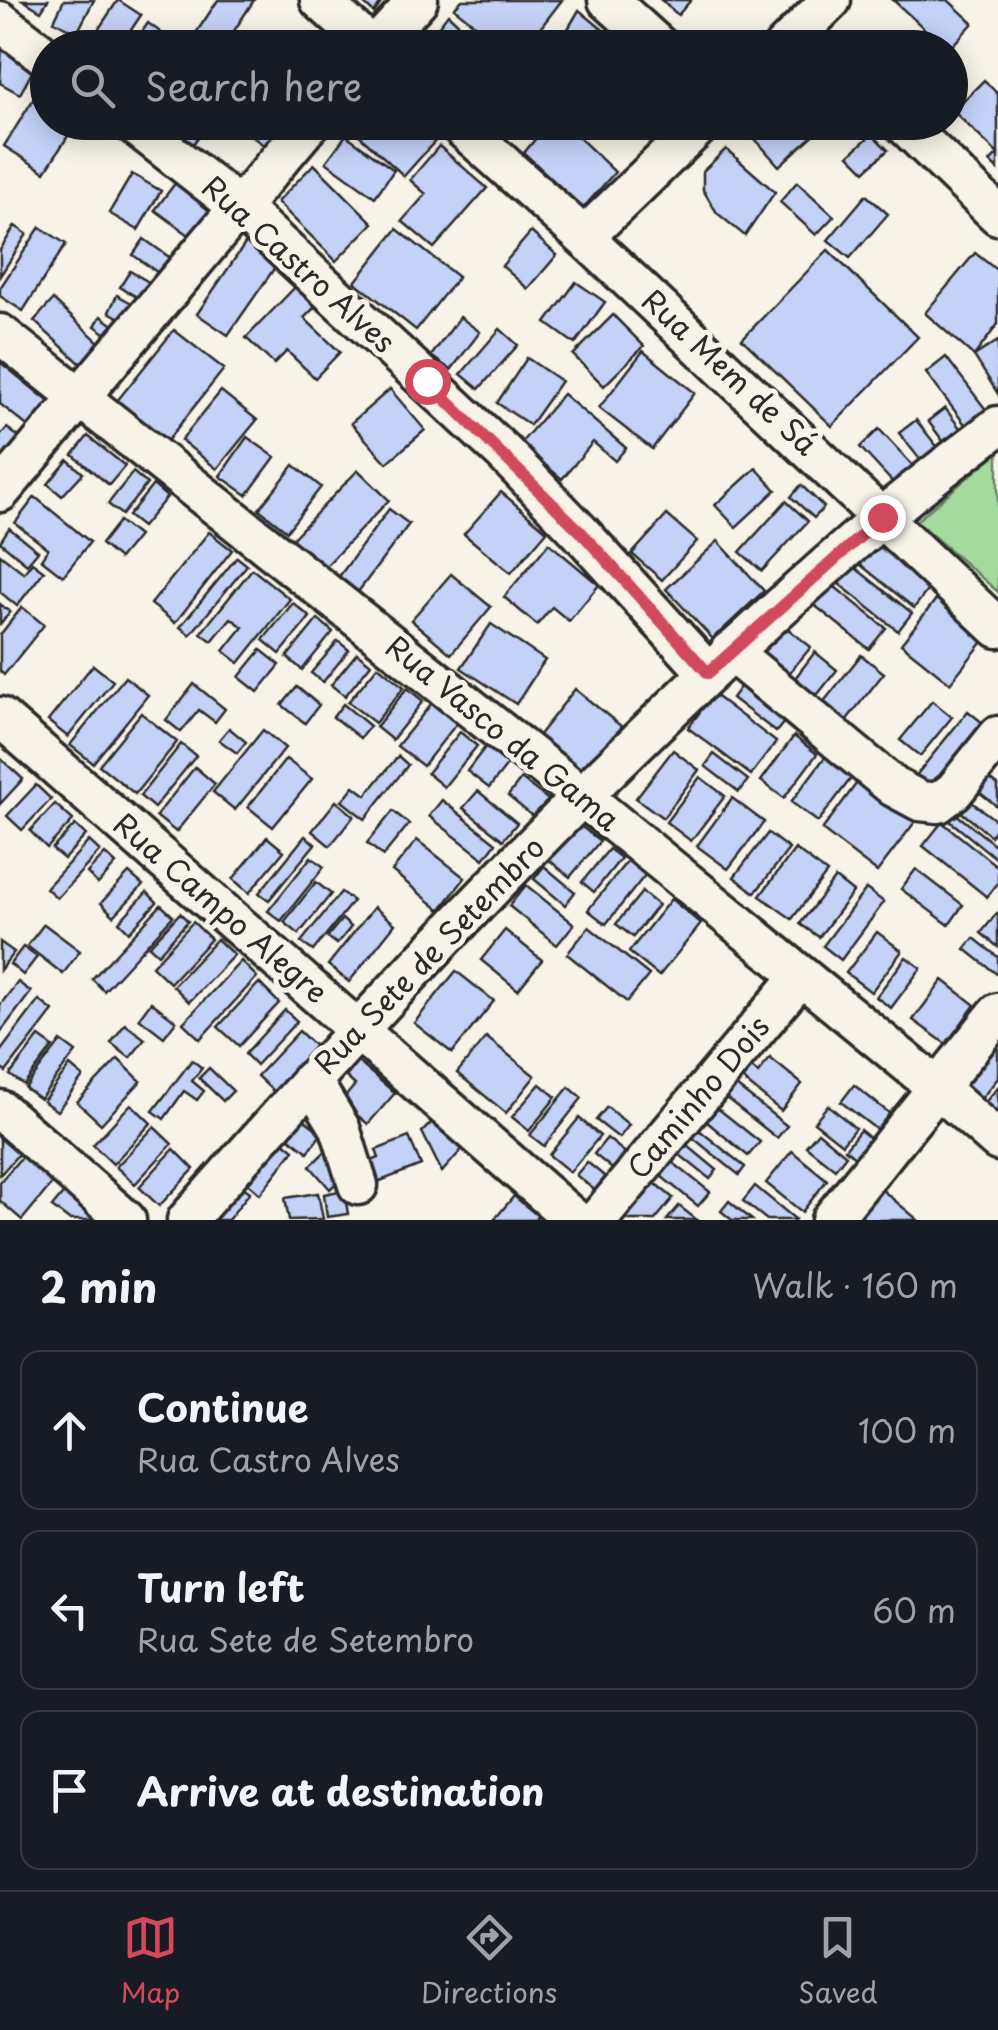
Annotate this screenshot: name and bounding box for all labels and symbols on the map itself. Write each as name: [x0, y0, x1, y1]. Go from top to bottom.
street label: Rua Castro Alves: [193, 164, 406, 362]
street label: Rua Mem de Sá: [633, 278, 829, 465]
route start: [405, 359, 451, 405]
route end: [860, 495, 906, 541]
street label: Rua Vasco da Gama: [377, 624, 630, 841]
street label: Rua Campo Alegre: [105, 801, 339, 1013]
street label: Rua Sete de Setembro: [302, 825, 554, 1084]
street label: Caminho Dois: [615, 1005, 779, 1188]

